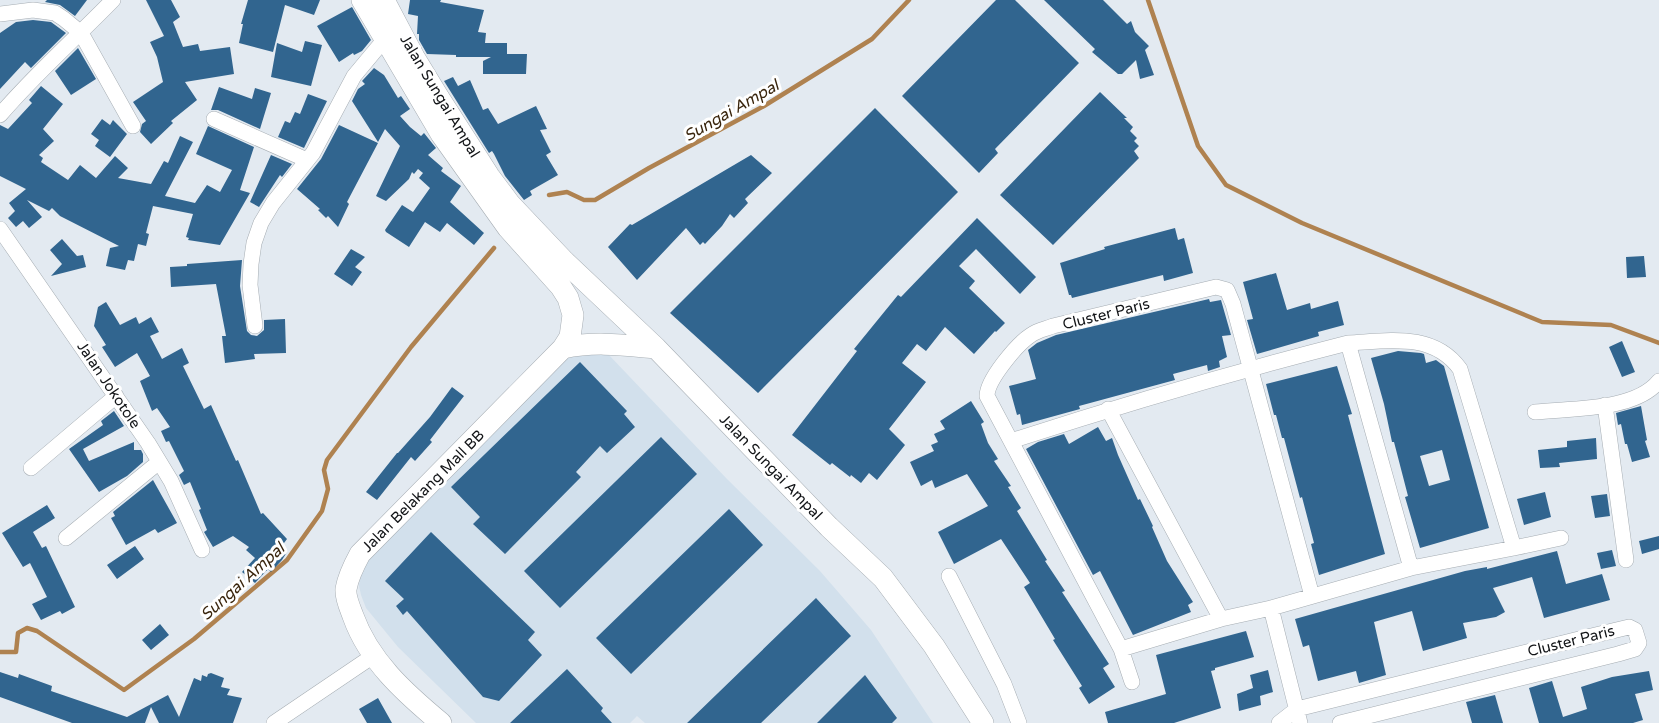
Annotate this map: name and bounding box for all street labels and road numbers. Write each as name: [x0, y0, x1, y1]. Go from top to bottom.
street label: Jalan Sungai Ampal: [396, 31, 484, 161]
street label: Cluster Paris: [1061, 295, 1151, 333]
street label: Jalan Jokotole: [73, 338, 145, 432]
street label: Jalan Sungai Ampal: [716, 410, 826, 524]
street label: Jalan Belakang Mall BB: [358, 426, 488, 556]
street label: Cluster Paris: [1526, 622, 1616, 660]

